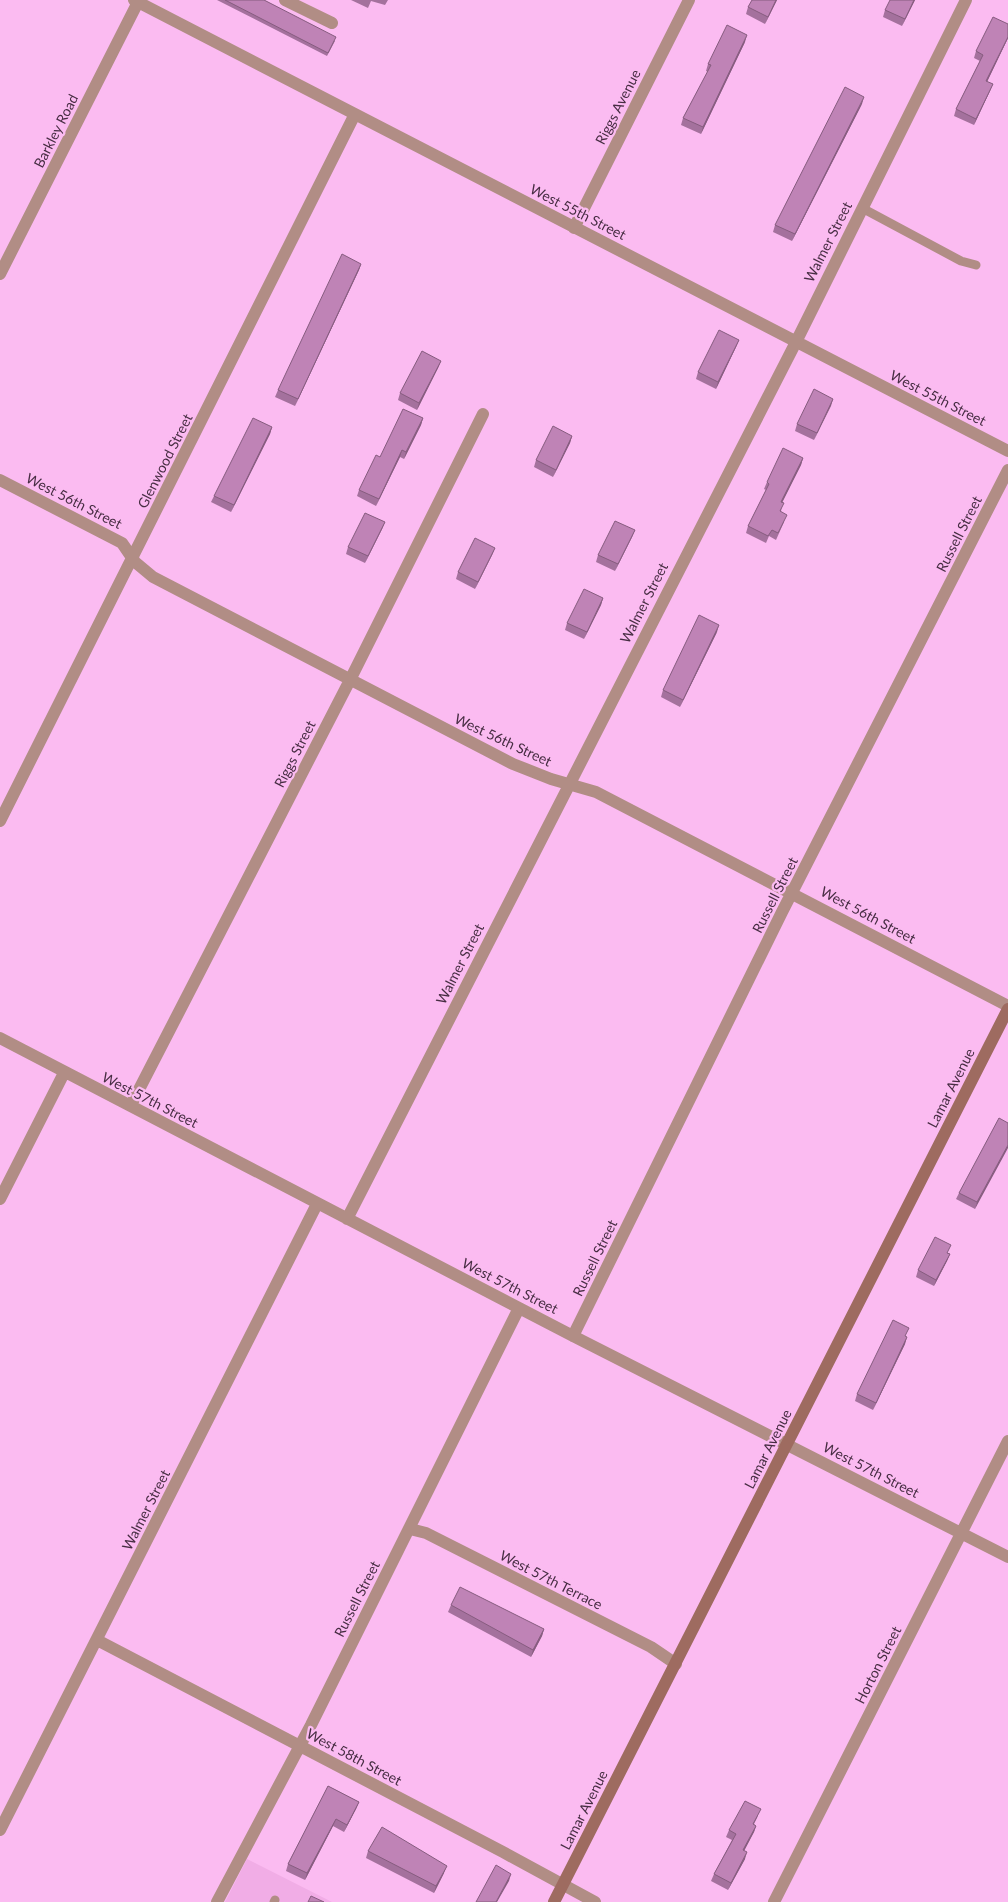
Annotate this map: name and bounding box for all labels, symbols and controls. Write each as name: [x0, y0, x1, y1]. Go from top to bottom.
street label: Riggs Avenue: [591, 66, 644, 147]
street label: Barkley Road: [30, 91, 81, 170]
street label: West 55th Street: [527, 180, 629, 243]
street label: Walmer Street: [800, 199, 855, 285]
street label: West 55th Street: [887, 366, 989, 429]
street label: Glenwood Street: [133, 411, 196, 511]
street label: West 56th Street: [23, 469, 125, 532]
street label: Russell Street: [932, 493, 985, 575]
street label: Walmer Street: [616, 560, 671, 646]
street label: West 56th Street: [452, 710, 555, 769]
street label: Riggs Street: [270, 717, 319, 790]
street label: Russell Street: [748, 854, 801, 936]
street label: West 56th Street: [818, 882, 919, 947]
street label: Walmer Street: [432, 921, 487, 1007]
street label: Lamar Avenue: [923, 1045, 978, 1130]
street label: West 57th Street: [99, 1068, 201, 1131]
street label: Russell Street: [569, 1217, 620, 1299]
street label: West 57th Street: [459, 1254, 561, 1317]
street label: Lamar Avenue: [740, 1406, 795, 1491]
street label: West 57th Street: [820, 1438, 922, 1501]
street label: Walmer Street: [118, 1467, 173, 1553]
street label: West 57th Terrace: [497, 1546, 605, 1613]
street label: Russell Street: [330, 1558, 383, 1640]
street label: Horton Street: [851, 1623, 904, 1706]
street label: West 58th Street: [304, 1724, 405, 1789]
street label: Lamar Avenue: [556, 1767, 611, 1852]

